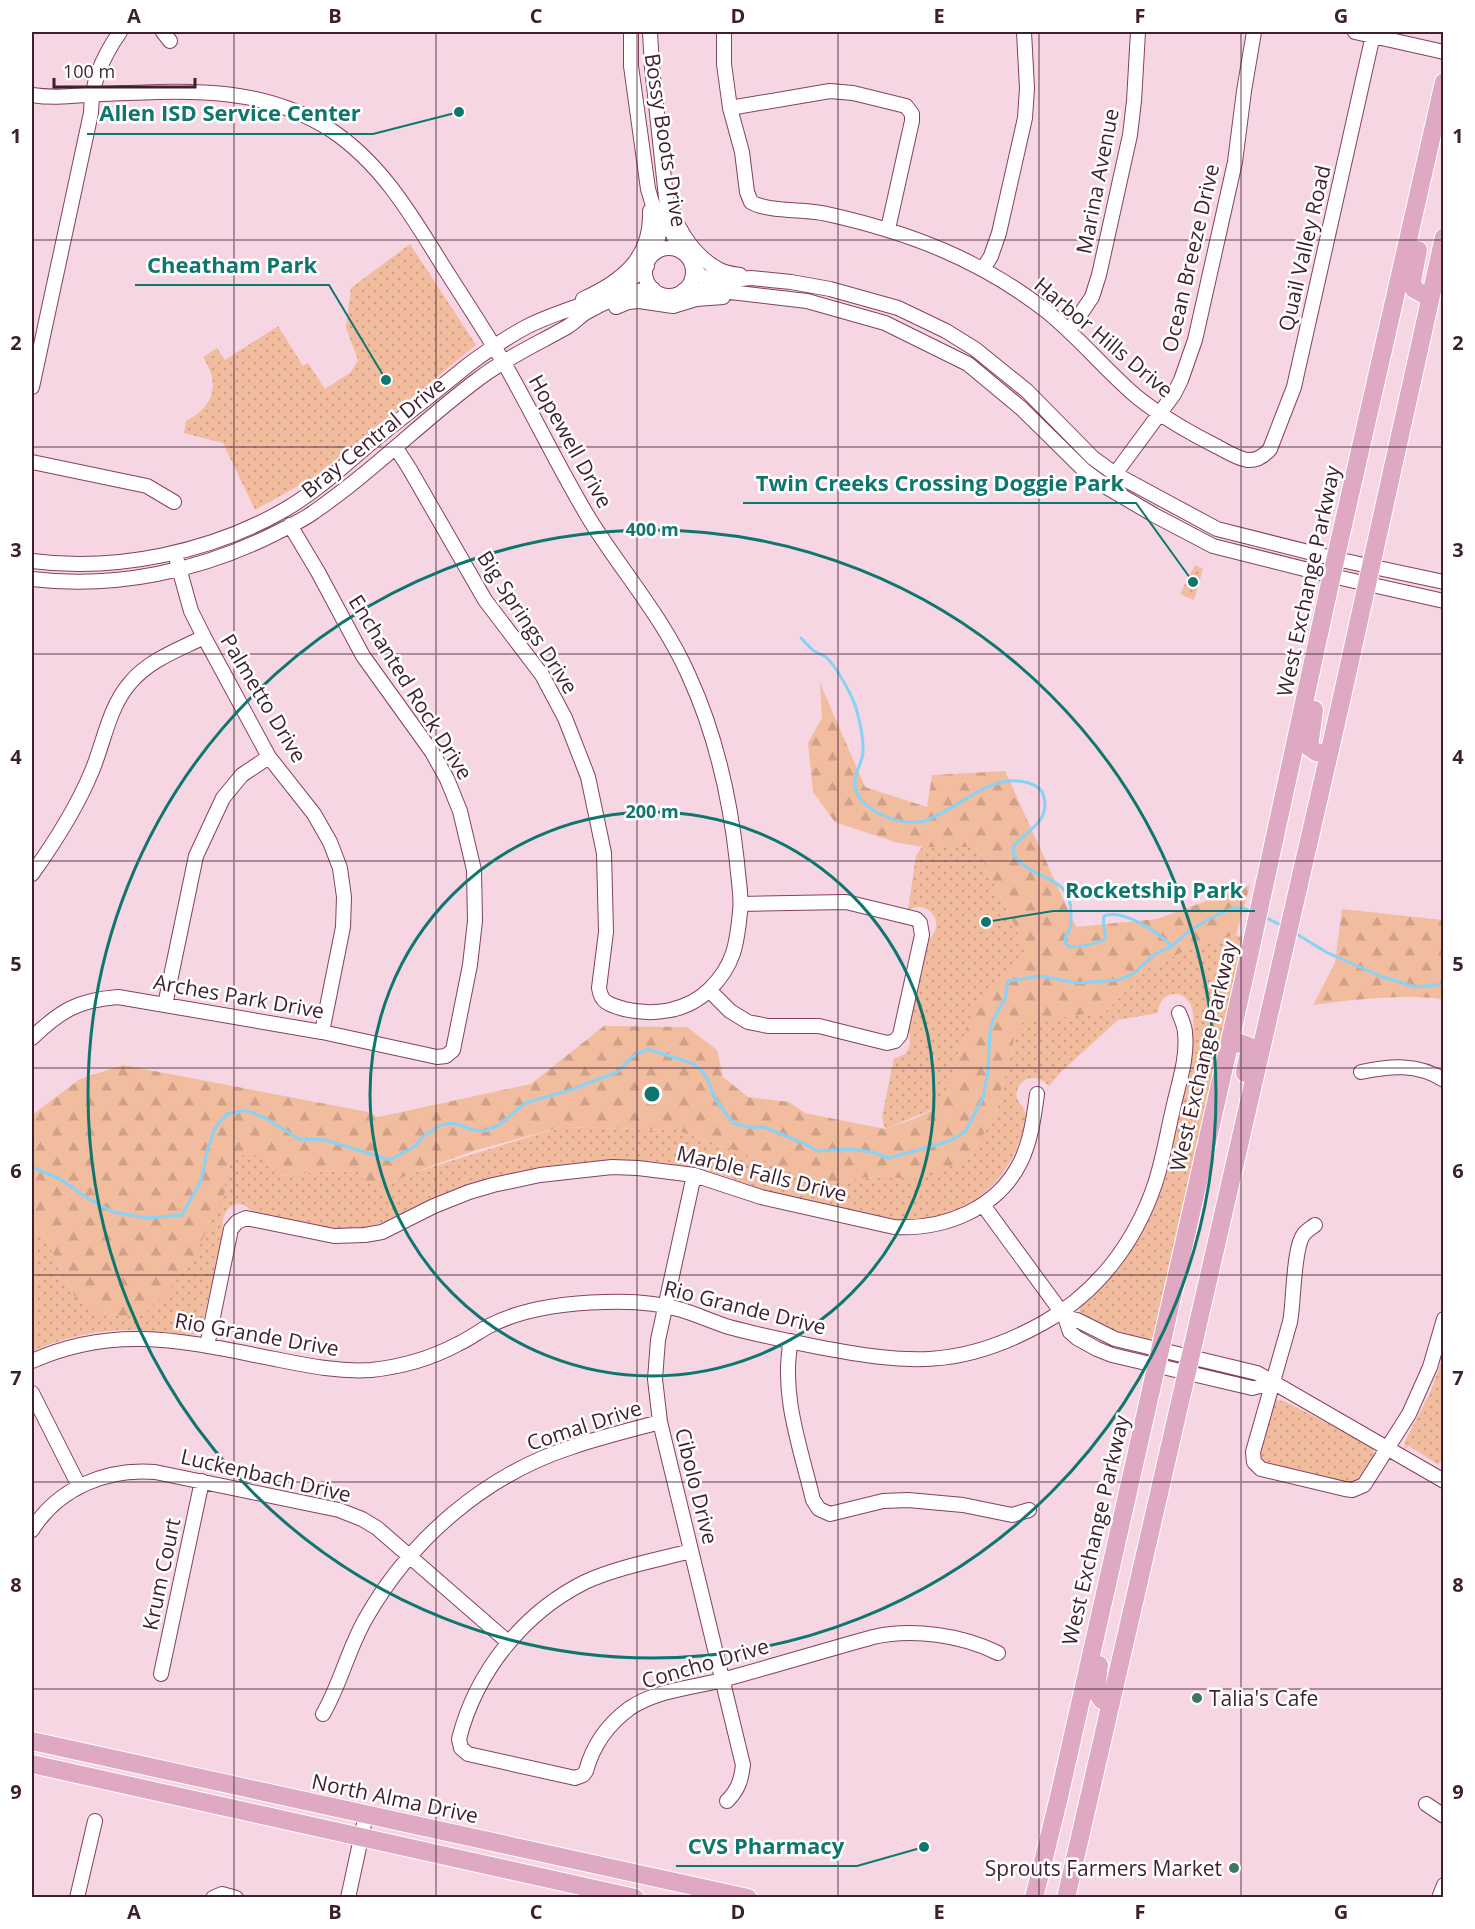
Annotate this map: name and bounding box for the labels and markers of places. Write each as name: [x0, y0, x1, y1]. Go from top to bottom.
callout: Allen ISD Service Center: [87, 94, 373, 134]
callout: Cheatham Park: [135, 245, 329, 285]
callout: Twin Creeks Crossing Doggie Park: [743, 463, 1136, 503]
callout: Rocketship Park: [1053, 871, 1255, 911]
centre of rings: [642, 1084, 662, 1104]
place label: Talia's Cafe: [1209, 1684, 1318, 1712]
marker: Talia's Cafe: [1190, 1691, 1204, 1705]
callout: CVS Pharmacy: [676, 1826, 857, 1866]
place label: Sprouts Farmers Market: [985, 1854, 1222, 1882]
marker: Sprouts Farmers Market: [1227, 1861, 1241, 1875]

